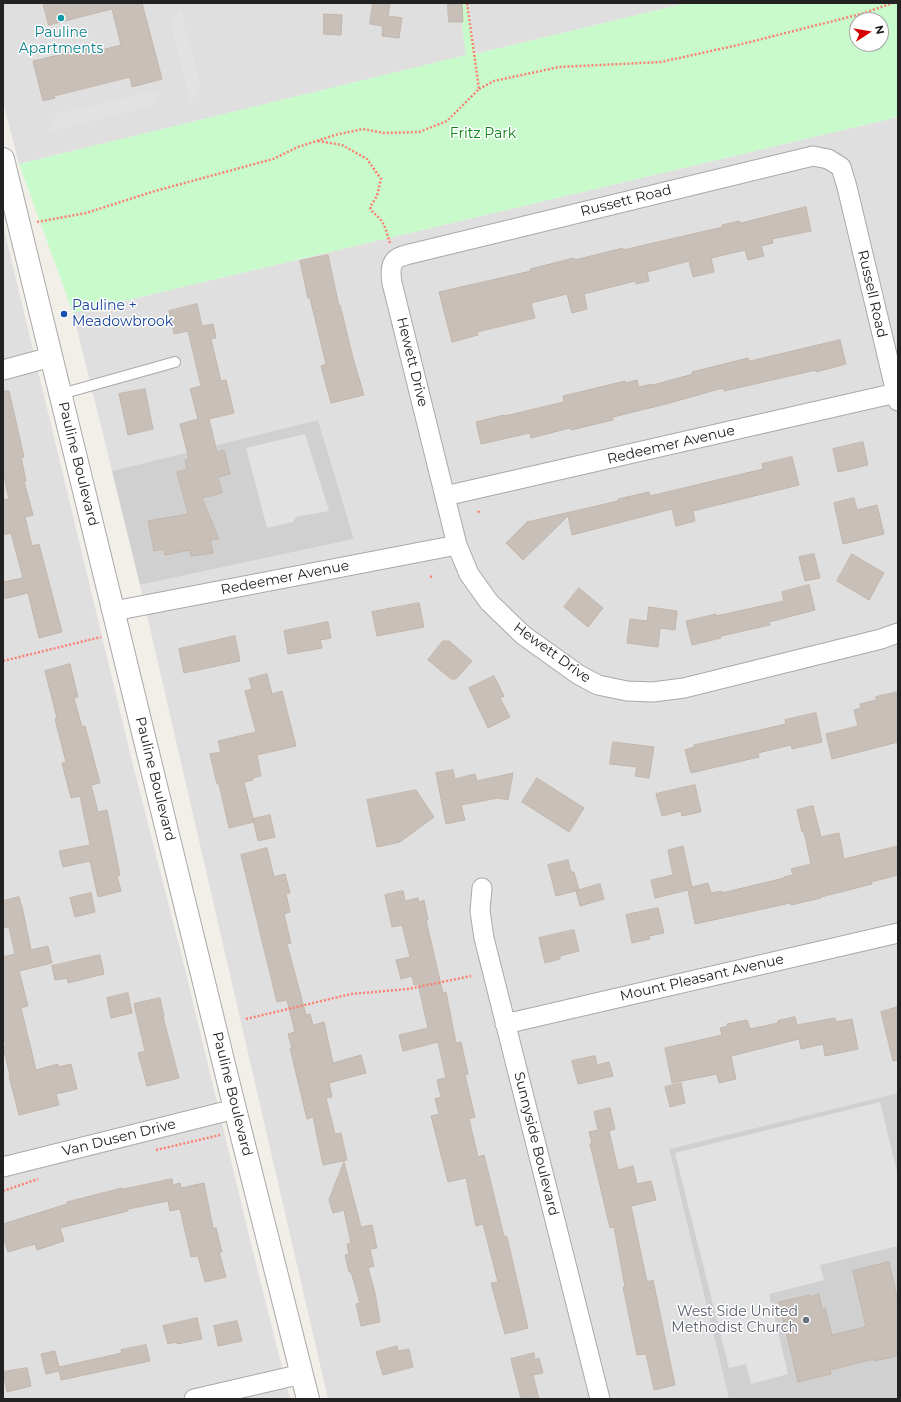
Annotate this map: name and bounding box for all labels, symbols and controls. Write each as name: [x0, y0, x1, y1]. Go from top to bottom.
north arrow: [849, 12, 889, 52]
marker: Pauline Apartments: [56, 13, 66, 23]
text: N: [872, 24, 888, 36]
place label: Pauline Apartments: [19, 25, 103, 58]
park label: Fritz Park: [450, 126, 516, 142]
street label: Russett Road: [579, 182, 673, 220]
street label: Russell Road: [854, 249, 890, 339]
place label: Pauline + Meadowbrook: [72, 298, 173, 330]
marker: Pauline + Meadowbrook: [59, 309, 69, 319]
street label: Hewett Drive: [393, 315, 431, 409]
street label: Pauline Boulevard: [54, 400, 102, 528]
street label: Redeemer Avenue: [606, 422, 736, 468]
street label: Redeemer Avenue: [219, 557, 351, 599]
street label: Hewett Drive: [510, 619, 594, 687]
street label: Pauline Boulevard: [131, 715, 179, 843]
street label: Mount Pleasant Avenue: [619, 951, 785, 1005]
street label: Pauline Boulevard: [208, 1030, 256, 1158]
street label: Sunnyside Boulevard: [510, 1070, 562, 1218]
street label: Van Dusen Drive: [60, 1116, 178, 1160]
place label: West Side United Methodist Church: [671, 1304, 798, 1336]
marker: West Side United Methodist Church: [801, 1315, 811, 1325]

